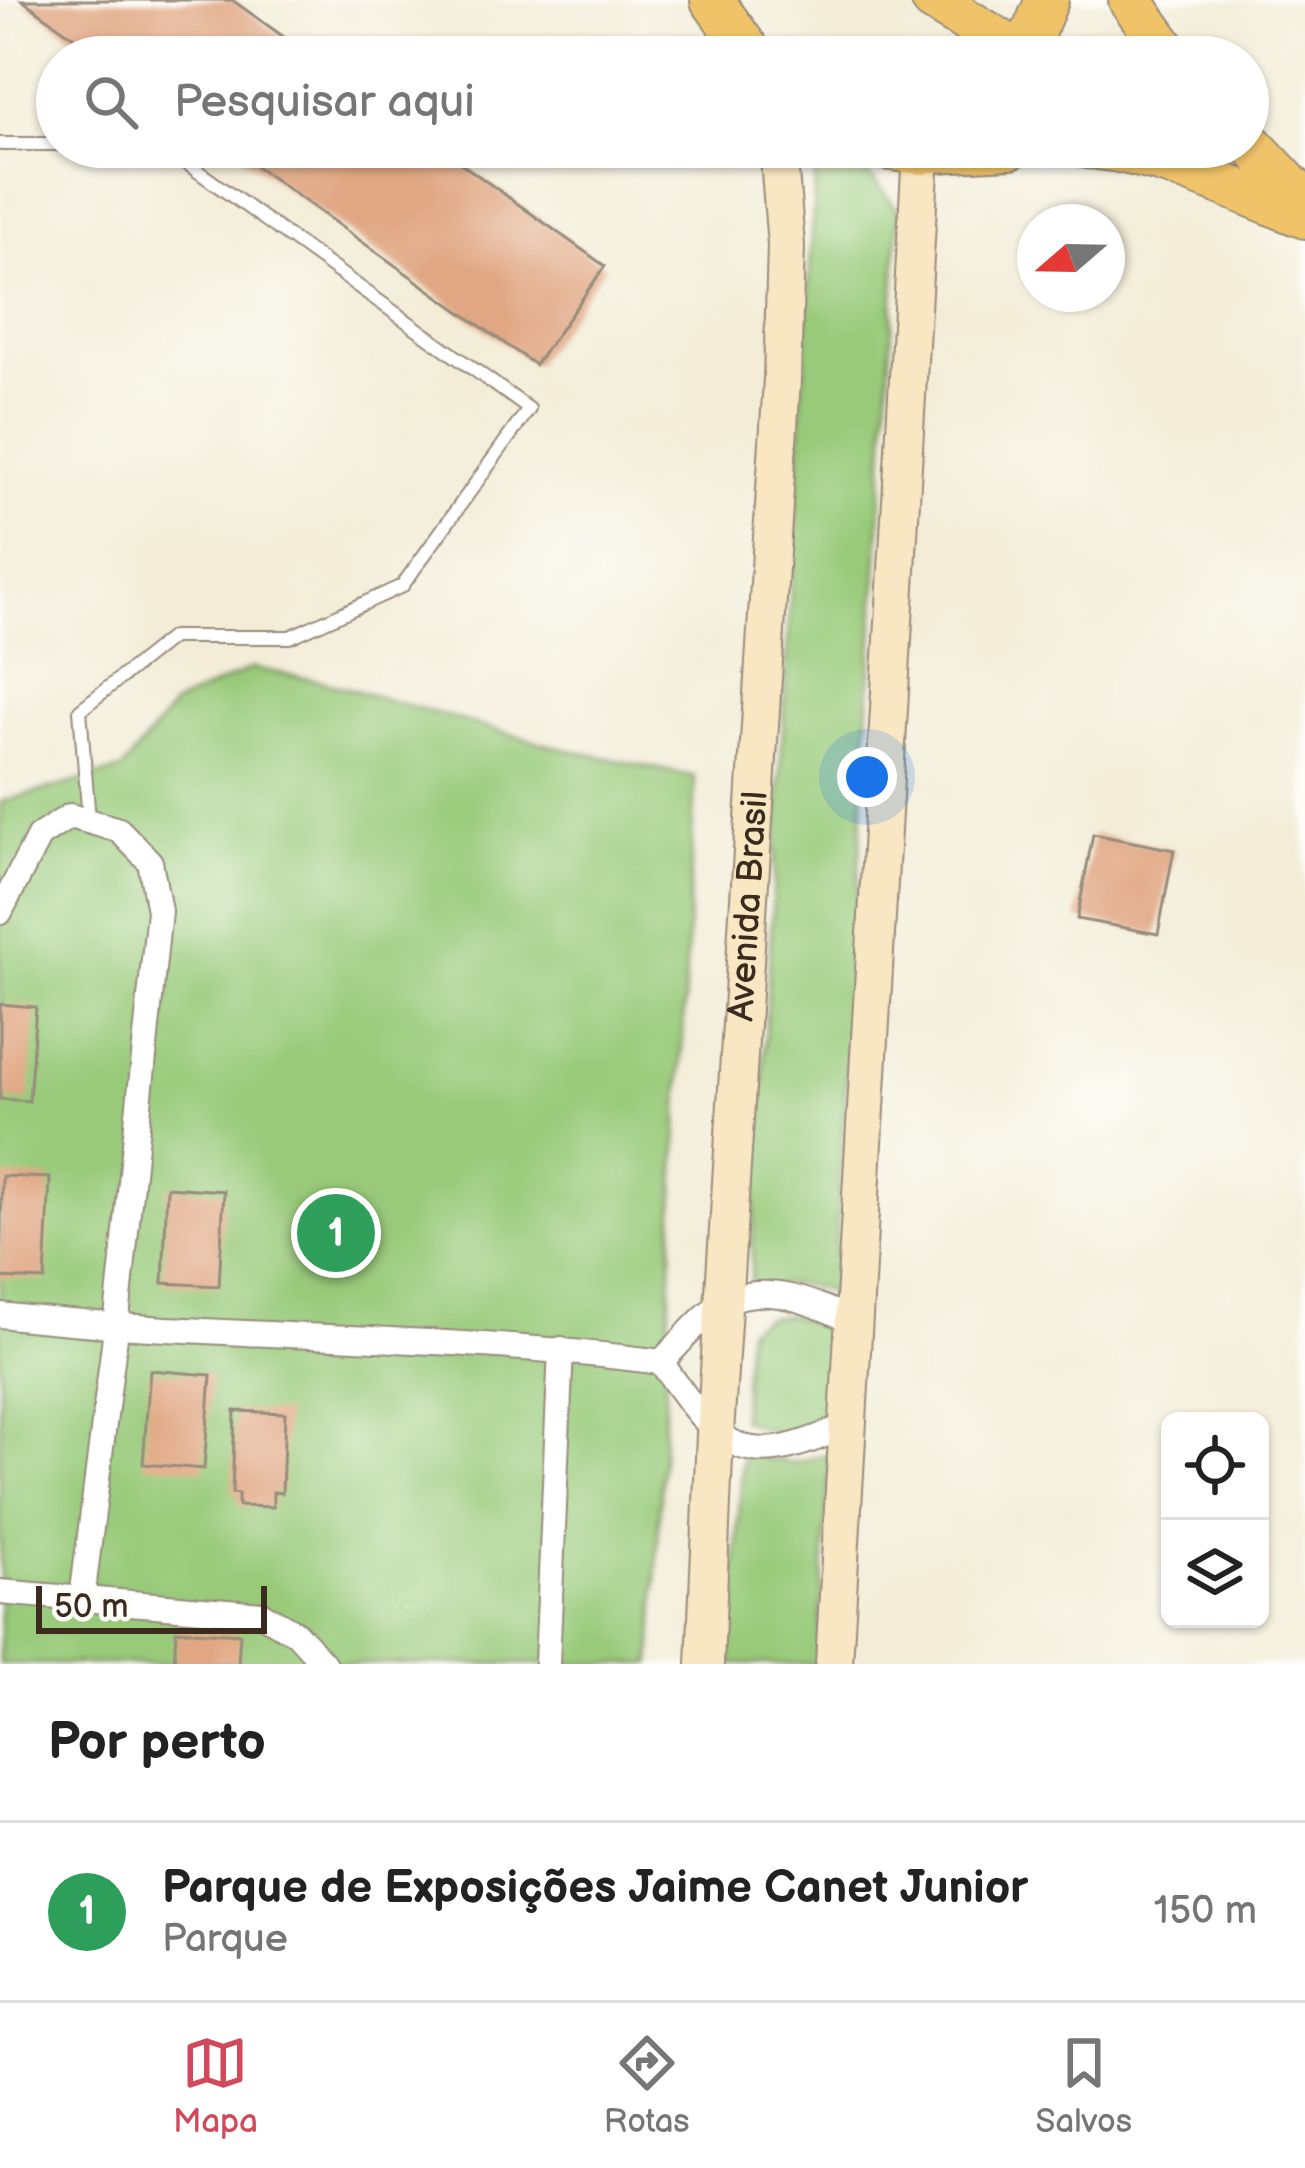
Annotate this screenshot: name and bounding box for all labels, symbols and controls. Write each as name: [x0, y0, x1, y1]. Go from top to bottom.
search box: [36, 36, 1269, 168]
icon: search: [78, 69, 144, 135]
text: Pesquisar aqui: [174, 75, 475, 130]
north arrow: [1017, 204, 1125, 312]
your location: [837, 747, 897, 807]
street label: Avenida Brasil: [720, 790, 777, 1023]
pin: 1: [297, 1188, 375, 1278]
map controls: [1161, 1412, 1269, 1628]
button: locate: [1161, 1412, 1269, 1520]
button: layers: [1161, 1520, 1269, 1628]
scale bar: [36, 1580, 267, 1633]
text: 50 m: [54, 1587, 129, 1627]
text: Por perto: [48, 1712, 266, 1773]
text: Parque de Exposições Jaime Canet Junior: [162, 1861, 1028, 1916]
text: 1: [79, 1888, 95, 1935]
text: 150 m: [1154, 1888, 1257, 1935]
text: Parque: [162, 1916, 288, 1963]
tab: Mapa: [173, 2030, 258, 2142]
tab: Rotas: [604, 2030, 690, 2142]
tab: Salvos: [1036, 2030, 1132, 2142]

